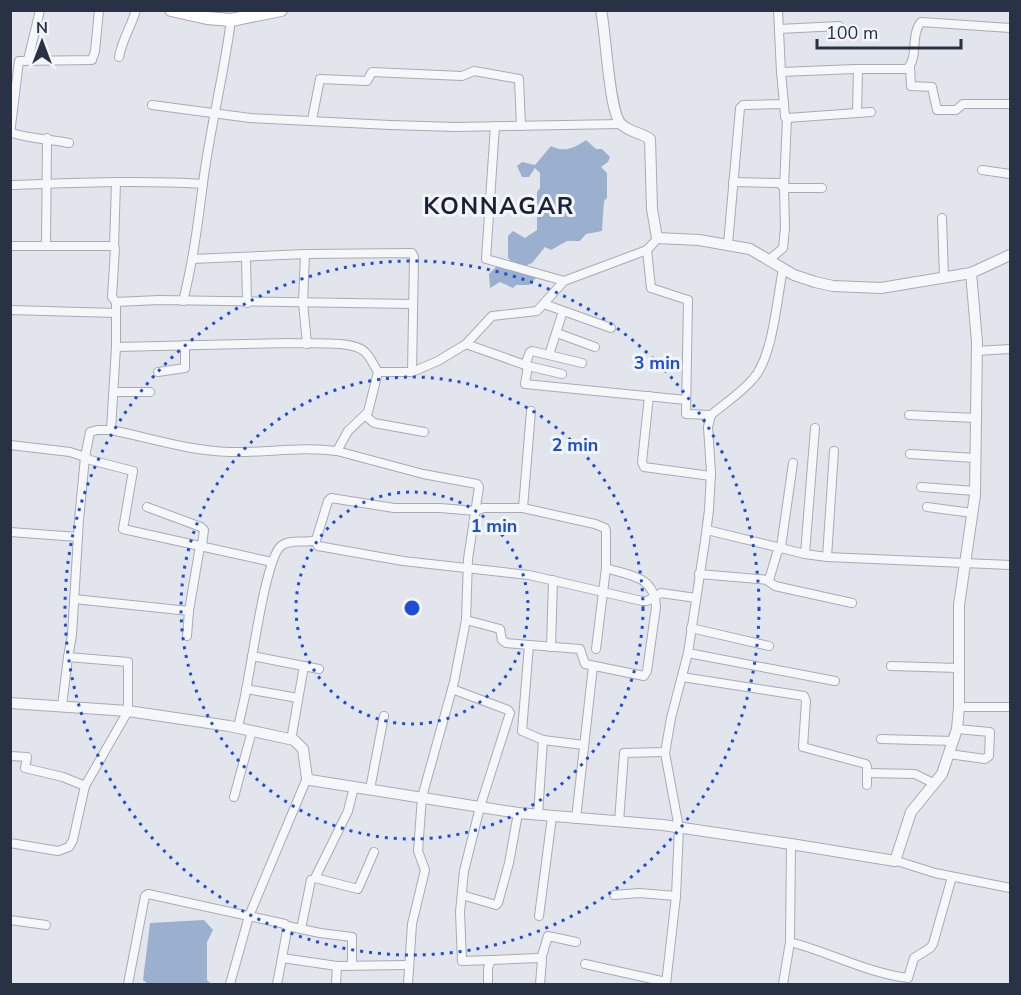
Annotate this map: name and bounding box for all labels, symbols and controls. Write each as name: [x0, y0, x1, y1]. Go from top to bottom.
north arrow: [12, 12, 72, 72]
scale bar: [817, 12, 961, 50]
text: N: [36, 17, 48, 39]
text: 100 m: [826, 21, 878, 45]
district label: KONNAGAR: [423, 190, 575, 222]
text: 3 min: [634, 351, 680, 375]
text: 2 min: [552, 433, 598, 457]
text: 1 min: [471, 514, 517, 538]
centre of rings: [402, 598, 422, 618]

